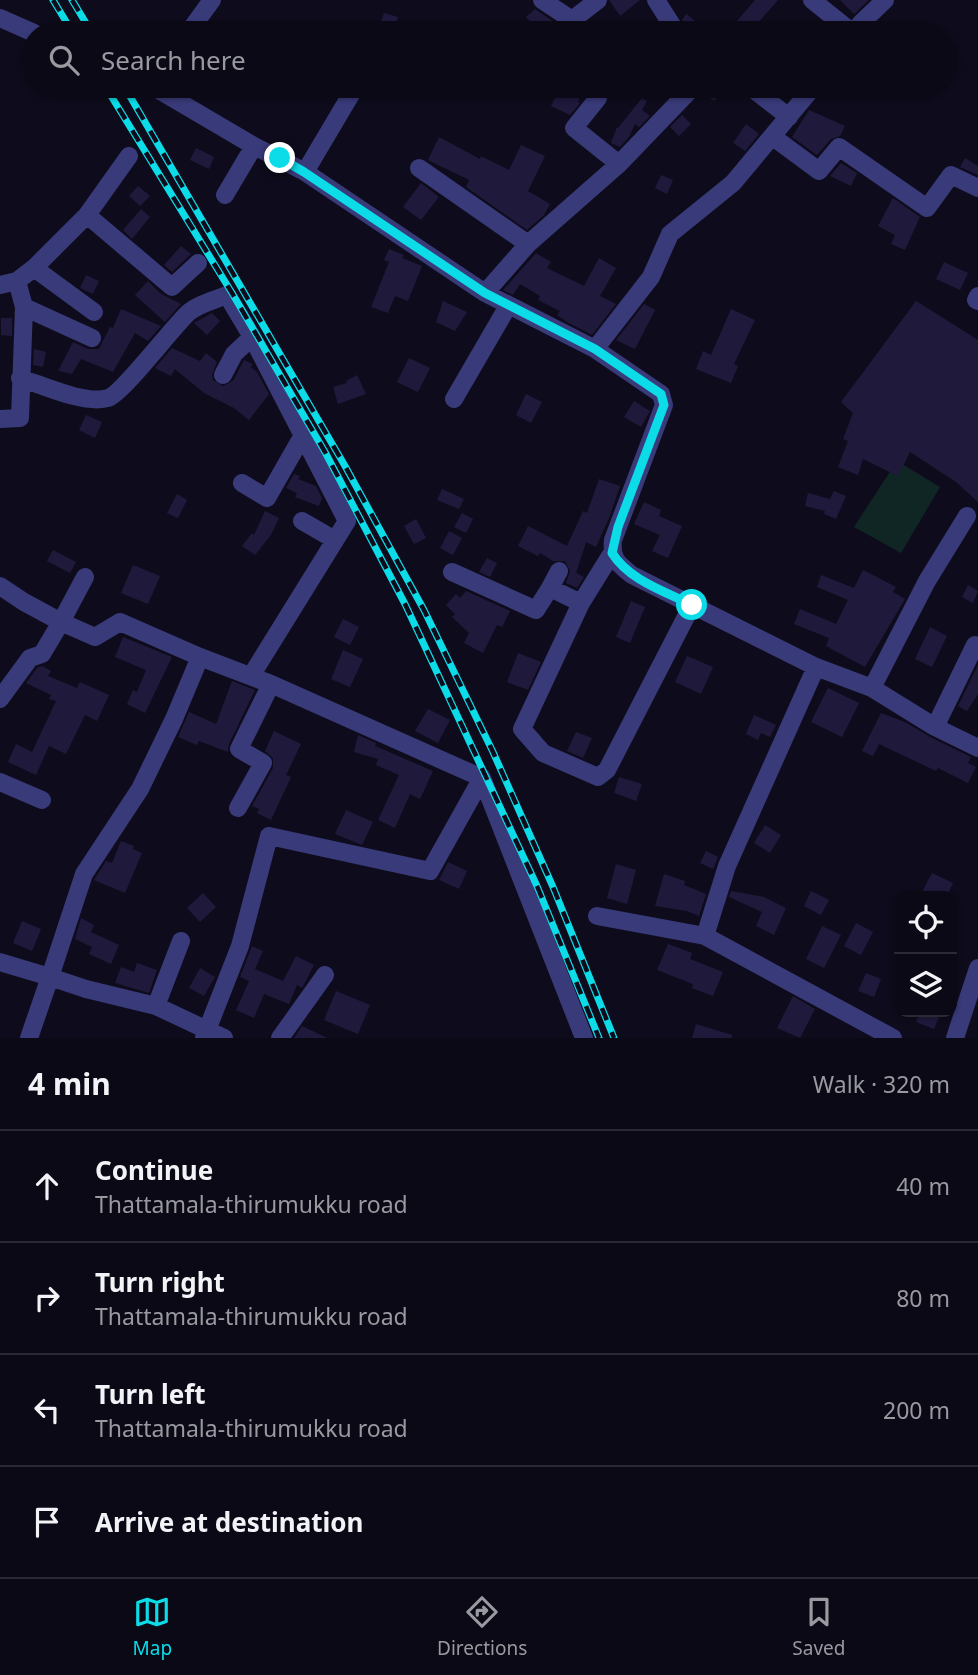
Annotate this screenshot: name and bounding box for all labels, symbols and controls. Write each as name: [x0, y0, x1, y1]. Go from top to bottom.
search box: [21, 21, 957, 98]
icon: search: [45, 41, 83, 79]
text: Search here: [101, 42, 246, 78]
route end: [264, 142, 295, 173]
route start: [676, 589, 707, 620]
map controls: [894, 891, 957, 1017]
button: locate: [894, 891, 957, 954]
button: layers: [894, 954, 957, 1017]
text: 4 min: [28, 1063, 111, 1104]
text: Walk · 320 m: [813, 1068, 950, 1100]
text: Continue: [95, 1152, 213, 1188]
icon: ahead: [28, 1167, 66, 1205]
text: 40 m: [896, 1170, 950, 1202]
text: Thattamala-thirumukku road: [95, 1188, 408, 1220]
text: Turn right: [95, 1264, 225, 1300]
icon: right: [28, 1279, 66, 1317]
text: 80 m: [896, 1282, 950, 1314]
text: Thattamala-thirumukku road: [95, 1300, 408, 1332]
text: Turn left: [95, 1376, 206, 1412]
icon: left: [28, 1391, 66, 1429]
text: 200 m: [883, 1394, 950, 1426]
text: Thattamala-thirumukku road: [95, 1412, 408, 1444]
icon: arrive: [28, 1503, 66, 1541]
text: Arrive at destination: [95, 1504, 364, 1540]
tab: Map: [133, 1593, 172, 1661]
tab: Directions: [437, 1593, 527, 1661]
tab: Saved: [792, 1593, 845, 1661]

